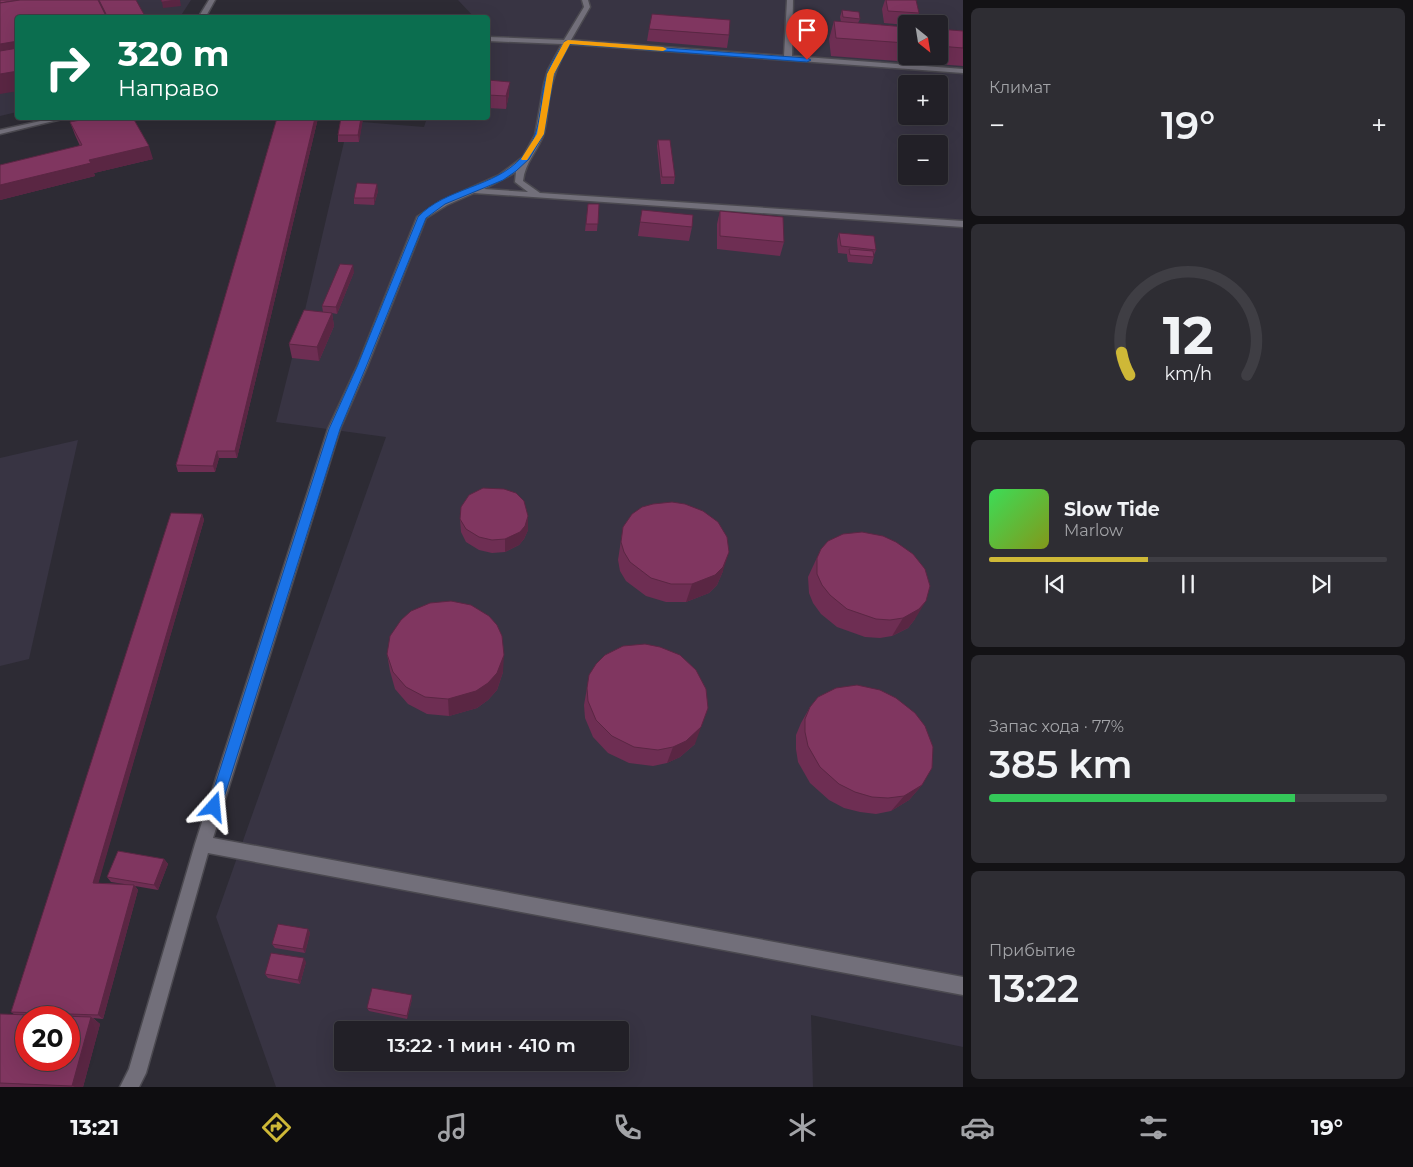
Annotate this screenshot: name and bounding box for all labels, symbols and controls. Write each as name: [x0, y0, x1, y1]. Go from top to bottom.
pin: [786, 9, 828, 60]
north arrow: [898, 15, 948, 65]
map controls: [898, 15, 948, 185]
icon: arrive: [793, 16, 821, 44]
text: 320 m: [118, 32, 230, 75]
icon: right: [35, 35, 100, 100]
text: Направо: [118, 75, 219, 102]
button: +: [898, 75, 948, 125]
text: Климат: [989, 78, 1051, 97]
text: 19°: [1161, 102, 1215, 149]
text: −: [989, 108, 1005, 142]
text: +: [1371, 108, 1387, 142]
button: −: [898, 135, 948, 185]
text: 12: [1162, 304, 1214, 367]
text: km/h: [1164, 363, 1212, 384]
text: Slow Tide: [1064, 498, 1160, 521]
text: Marlow: [1064, 521, 1123, 540]
icon: previous: [1041, 570, 1069, 598]
icon: pause: [1174, 570, 1202, 598]
icon: next: [1307, 570, 1335, 598]
text: Запас хода · 77%: [989, 717, 1124, 736]
text: 385 km: [989, 741, 1133, 788]
position arrow: [187, 780, 239, 832]
text: Прибытие: [989, 941, 1076, 960]
text: 13:22: [989, 965, 1079, 1012]
speed limit sign: 20: [15, 1006, 80, 1071]
text: 13:22 · 1 мин · 410 m: [387, 1034, 576, 1057]
icon: directions: [259, 1110, 294, 1145]
icon: music: [435, 1110, 470, 1145]
icon: phone: [610, 1110, 645, 1145]
icon: climate: [785, 1110, 820, 1145]
icon: car: [960, 1110, 995, 1145]
icon: filters: [1136, 1110, 1171, 1145]
text: 13:21: [70, 1114, 119, 1141]
text: 19°: [1311, 1114, 1343, 1141]

